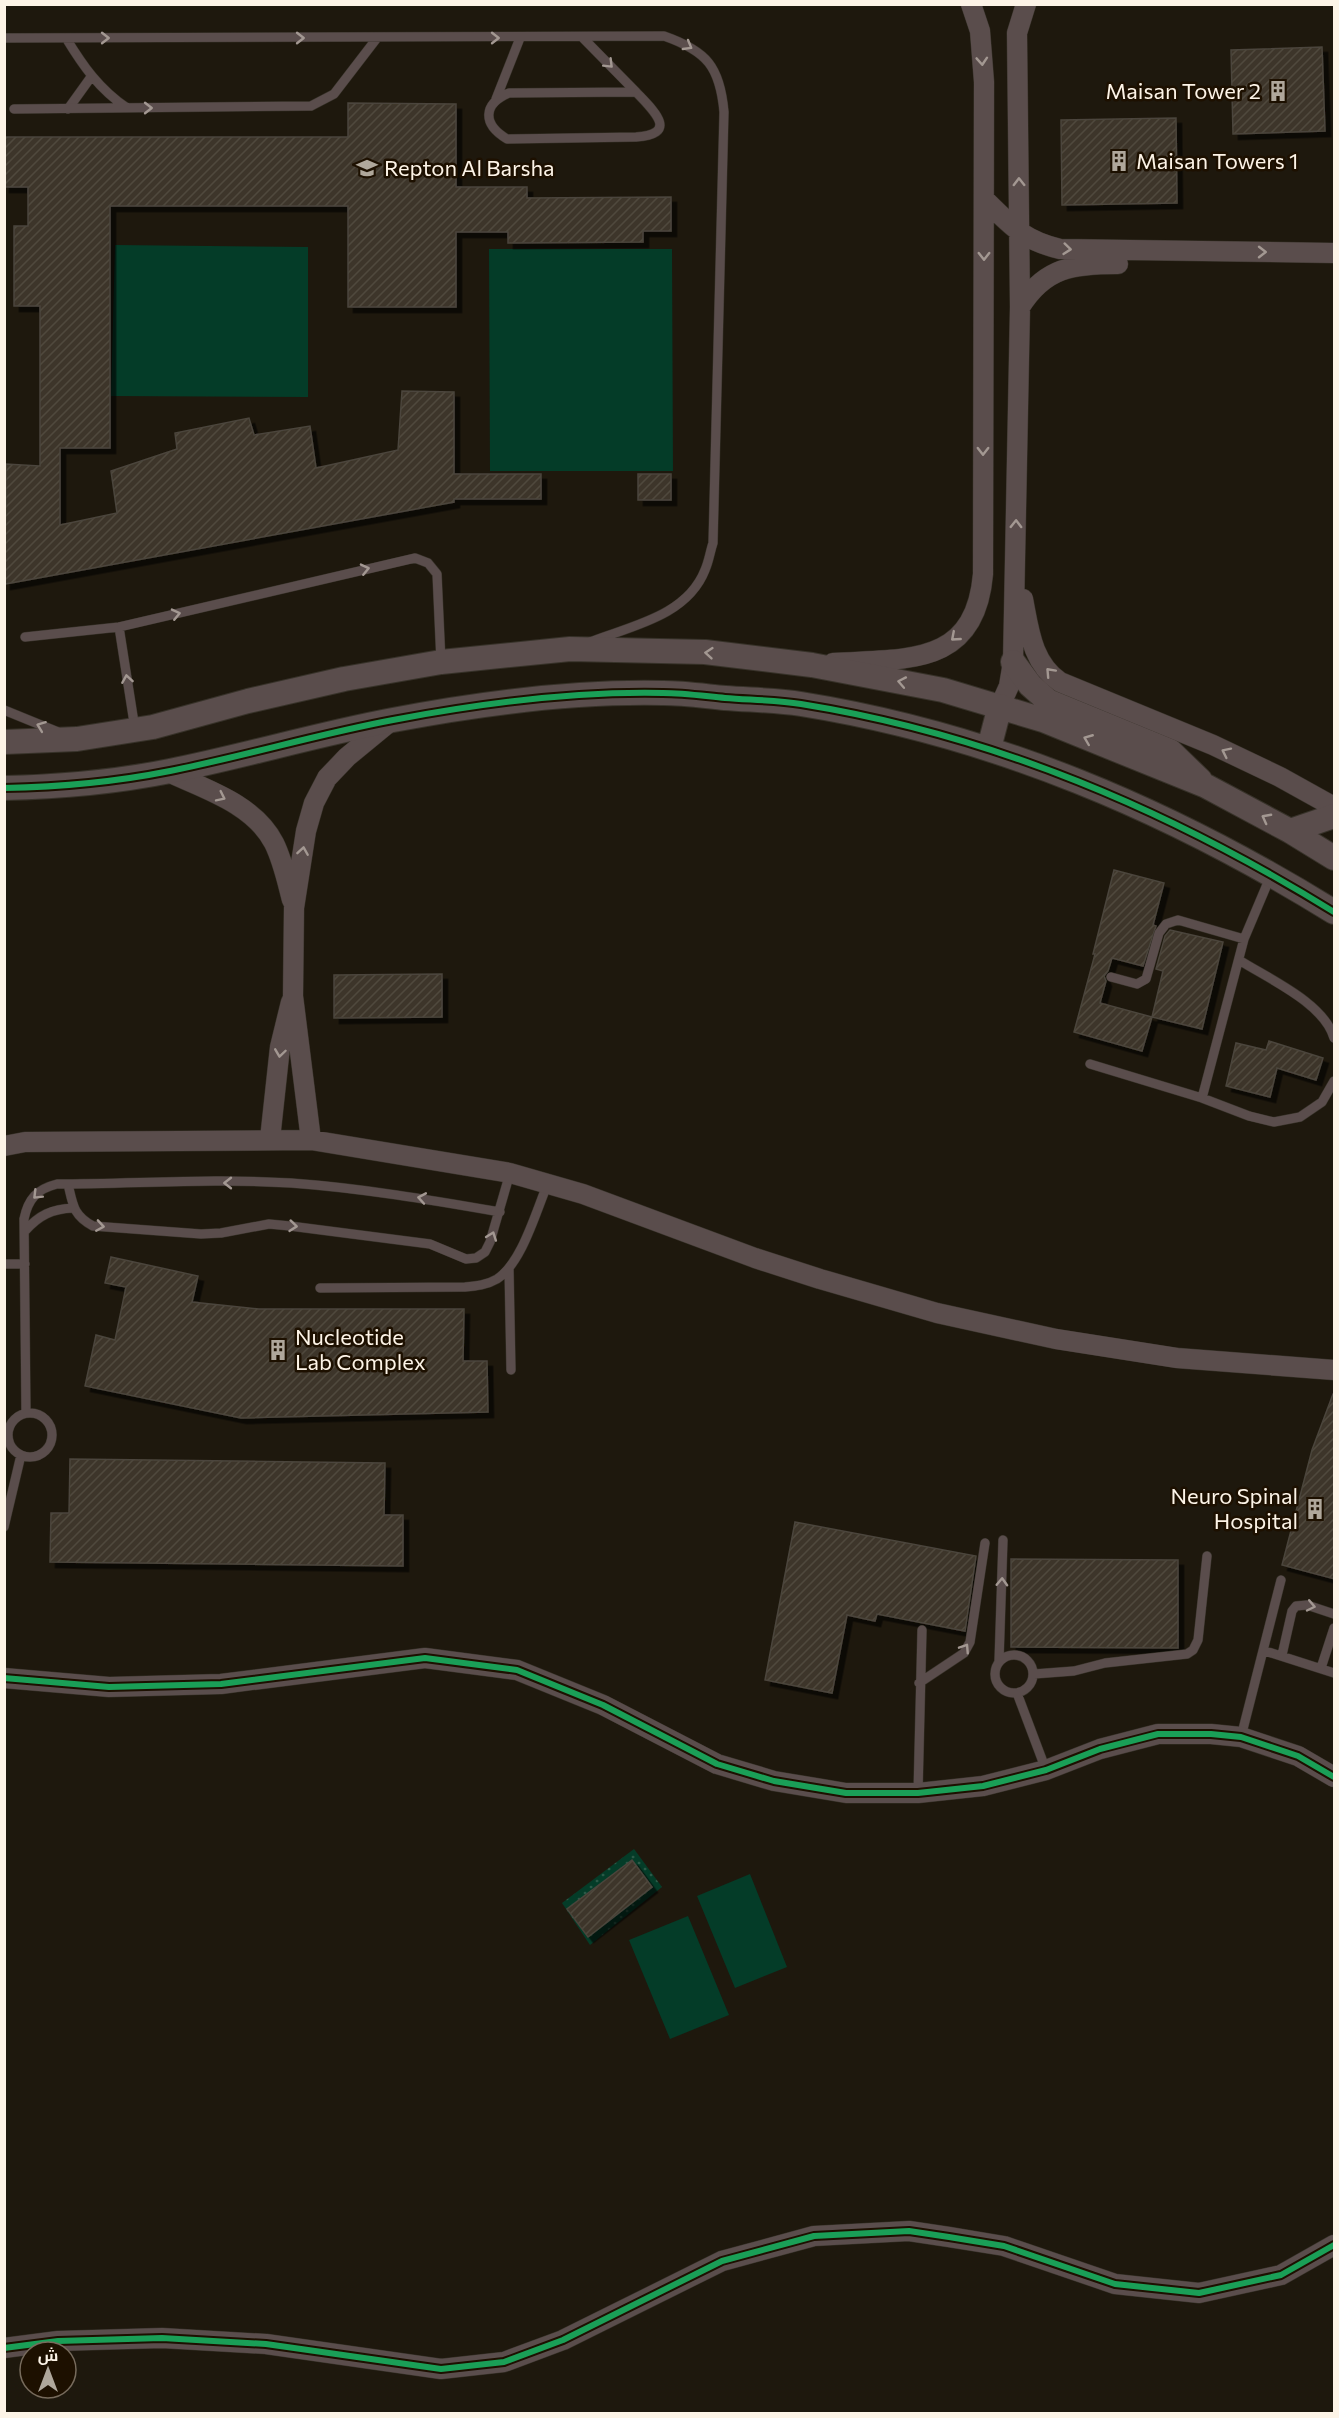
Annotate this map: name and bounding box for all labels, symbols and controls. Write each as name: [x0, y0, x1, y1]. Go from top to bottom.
one-way arrow: [100, 32, 109, 44]
one-way arrow: [295, 32, 304, 44]
one-way arrow: [490, 32, 499, 44]
one-way arrow: [682, 39, 692, 50]
one-way arrow: [602, 57, 613, 68]
one-way arrow: [975, 57, 988, 66]
place label: Maisan Tower 2: [1105, 77, 1261, 104]
building icon: Maisan Tower 2: [1266, 79, 1290, 103]
one-way arrow: [143, 102, 152, 114]
place label: Maisan Towers 1: [1136, 147, 1298, 174]
building icon: Maisan Towers 1: [1107, 149, 1131, 173]
place label: Repton Al Barsha: [384, 154, 555, 181]
school or university icon: Repton Al Barsha: [355, 156, 379, 180]
one-way arrow: [1013, 178, 1025, 187]
one-way arrow: [1063, 242, 1072, 255]
one-way arrow: [1258, 246, 1267, 258]
one-way arrow: [978, 252, 990, 261]
one-way arrow: [977, 447, 989, 456]
one-way arrow: [1009, 520, 1022, 529]
one-way arrow: [360, 564, 370, 577]
one-way arrow: [170, 608, 180, 621]
one-way arrow: [951, 630, 962, 641]
one-way arrow: [705, 647, 714, 660]
one-way arrow: [1046, 669, 1057, 679]
one-way arrow: [122, 674, 134, 683]
one-way arrow: [897, 676, 907, 689]
one-way arrow: [36, 720, 46, 733]
one-way arrow: [1083, 734, 1094, 746]
one-way arrow: [1222, 747, 1233, 759]
one-way arrow: [215, 789, 226, 801]
one-way arrow: [1262, 814, 1272, 825]
one-way arrow: [296, 846, 309, 856]
one-way arrow: [274, 1049, 286, 1058]
one-way arrow: [223, 1177, 232, 1189]
one-way arrow: [33, 1188, 44, 1199]
one-way arrow: [417, 1192, 427, 1205]
one-way arrow: [94, 1219, 104, 1232]
one-way arrow: [289, 1220, 298, 1232]
one-way arrow: [484, 1231, 497, 1242]
place label: Nucleotide Lab Complex: [295, 1323, 426, 1375]
building icon: Nucleotide Lab Complex: [266, 1338, 290, 1362]
place label: Neuro Spinal Hospital: [1170, 1482, 1298, 1534]
building icon: Neuro Spinal Hospital: [1303, 1497, 1327, 1521]
one-way arrow: [996, 1577, 1008, 1586]
one-way arrow: [1306, 1599, 1316, 1612]
one-way arrow: [957, 1644, 969, 1654]
north arrow: [18, 2340, 78, 2400]
text: ش: [38, 2345, 58, 2365]

